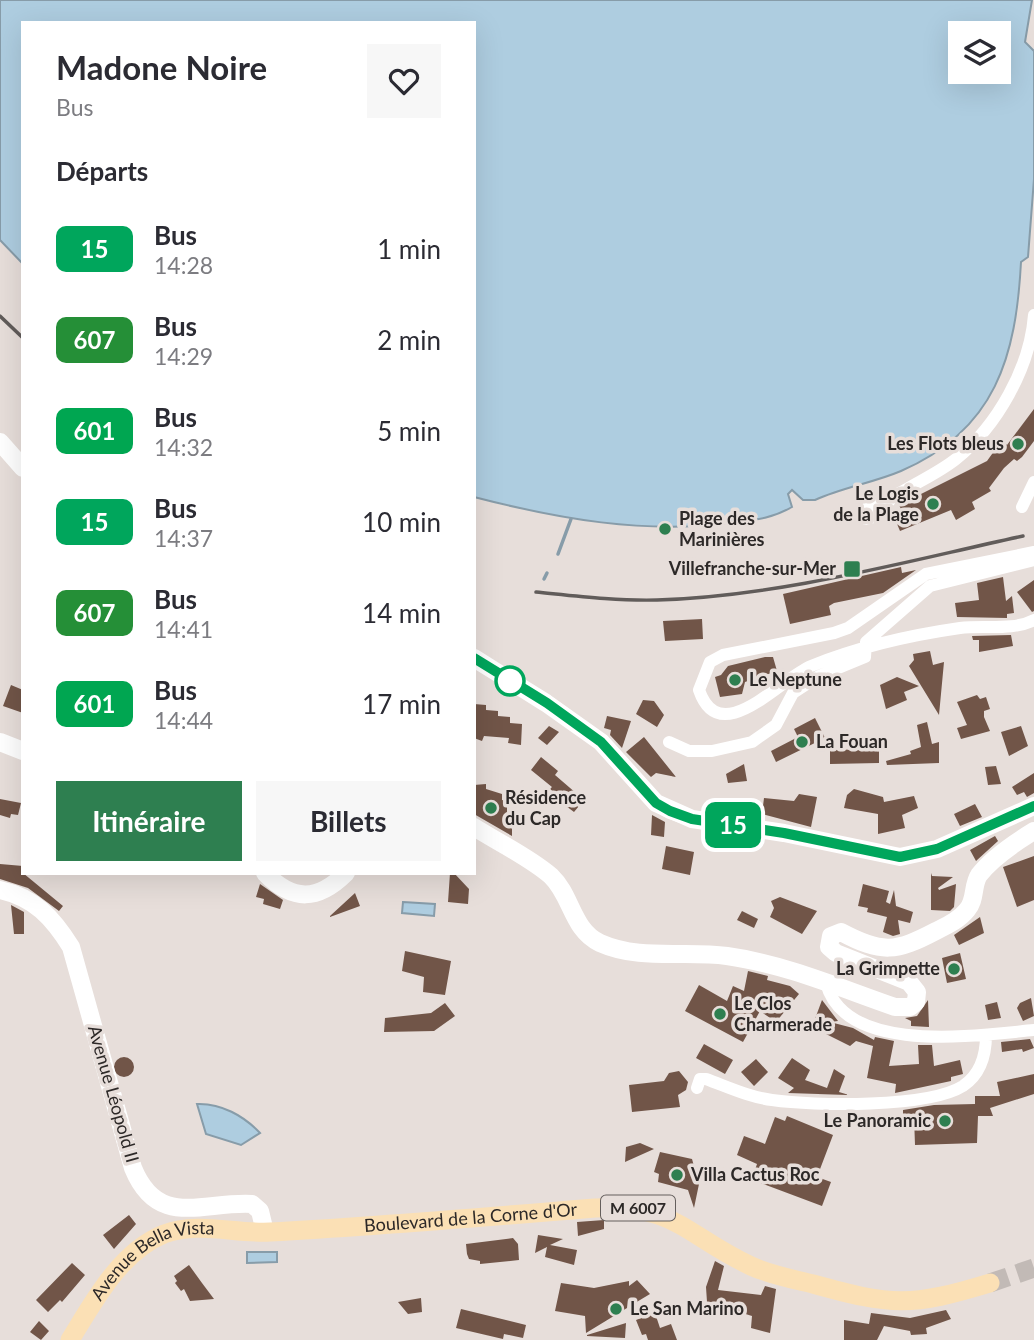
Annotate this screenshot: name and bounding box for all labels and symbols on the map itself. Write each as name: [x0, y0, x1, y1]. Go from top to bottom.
place label: Les Flots bleus: [887, 432, 1004, 454]
marker: Les Flots bleus: [1010, 436, 1026, 452]
place label: Le Logis de la Plage: [833, 482, 919, 525]
marker: Le Logis de la Plage: [925, 496, 941, 512]
place label: Plage des Marinières: [679, 507, 765, 550]
marker: Plage des Marinières: [657, 521, 673, 537]
place label: Villefranche-sur-Mer: [668, 557, 836, 579]
marker: Villefranche-sur-Mer: [842, 559, 862, 579]
unlabelled marker: [495, 666, 525, 696]
place label: Le Neptune: [749, 668, 842, 690]
marker: Le Neptune: [727, 672, 743, 688]
place label: La Fouan: [816, 730, 888, 752]
marker: La Fouan: [794, 734, 810, 750]
place label: Résidence du Cap: [505, 786, 587, 829]
marker: Résidence du Cap: [483, 800, 499, 816]
line badge: 15: [702, 802, 764, 848]
place label: La Grimpette: [836, 957, 940, 979]
marker: La Grimpette: [946, 961, 962, 977]
place label: Le Clos Charmerade: [734, 992, 833, 1035]
marker: Le Clos Charmerade: [712, 1006, 728, 1022]
street label: Avenue Léopold II: [84, 1023, 144, 1165]
place label: Le Panoramic: [824, 1109, 931, 1131]
marker: Le Panoramic: [937, 1113, 953, 1129]
place label: Villa Cactus Roc: [690, 1163, 820, 1185]
marker: Villa Cactus Roc: [669, 1167, 685, 1183]
road number: M 6007: [601, 1196, 675, 1220]
street label: Boulevard de la Corne d'Or: [363, 1197, 578, 1236]
street label: Avenue Bella Vista: [86, 1216, 215, 1304]
place label: Le San Marino: [630, 1297, 744, 1319]
marker: Le San Marino: [608, 1301, 624, 1317]

